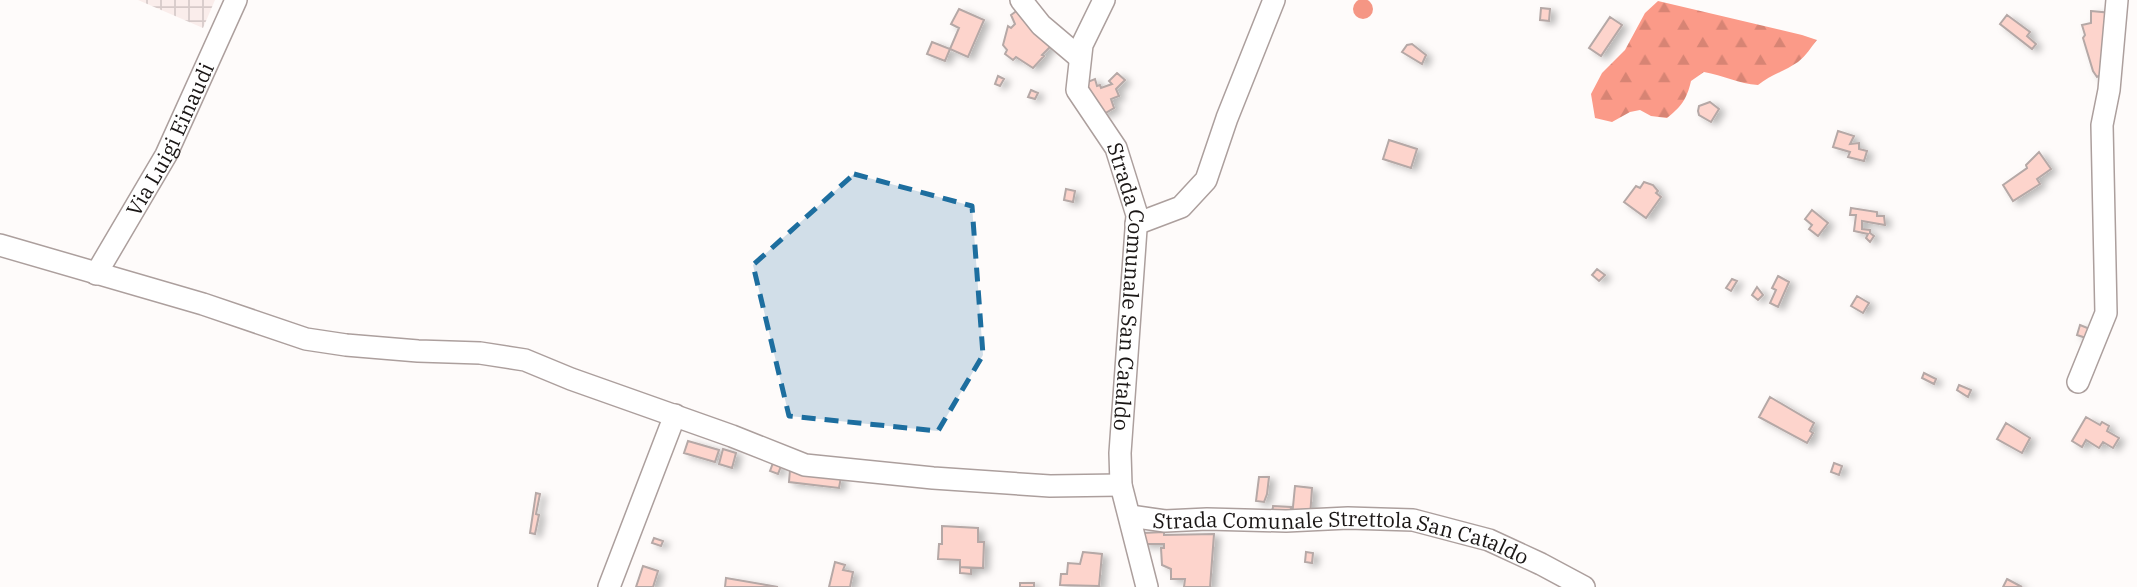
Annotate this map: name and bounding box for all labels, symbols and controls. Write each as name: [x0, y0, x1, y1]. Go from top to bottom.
street label: Via Luigi Einaudi: [119, 58, 220, 221]
street label: Strada Comunale San Cataldo: [1101, 139, 1151, 432]
street label: Strada Comunale Strettola San Cataldo: [1151, 504, 1534, 571]

